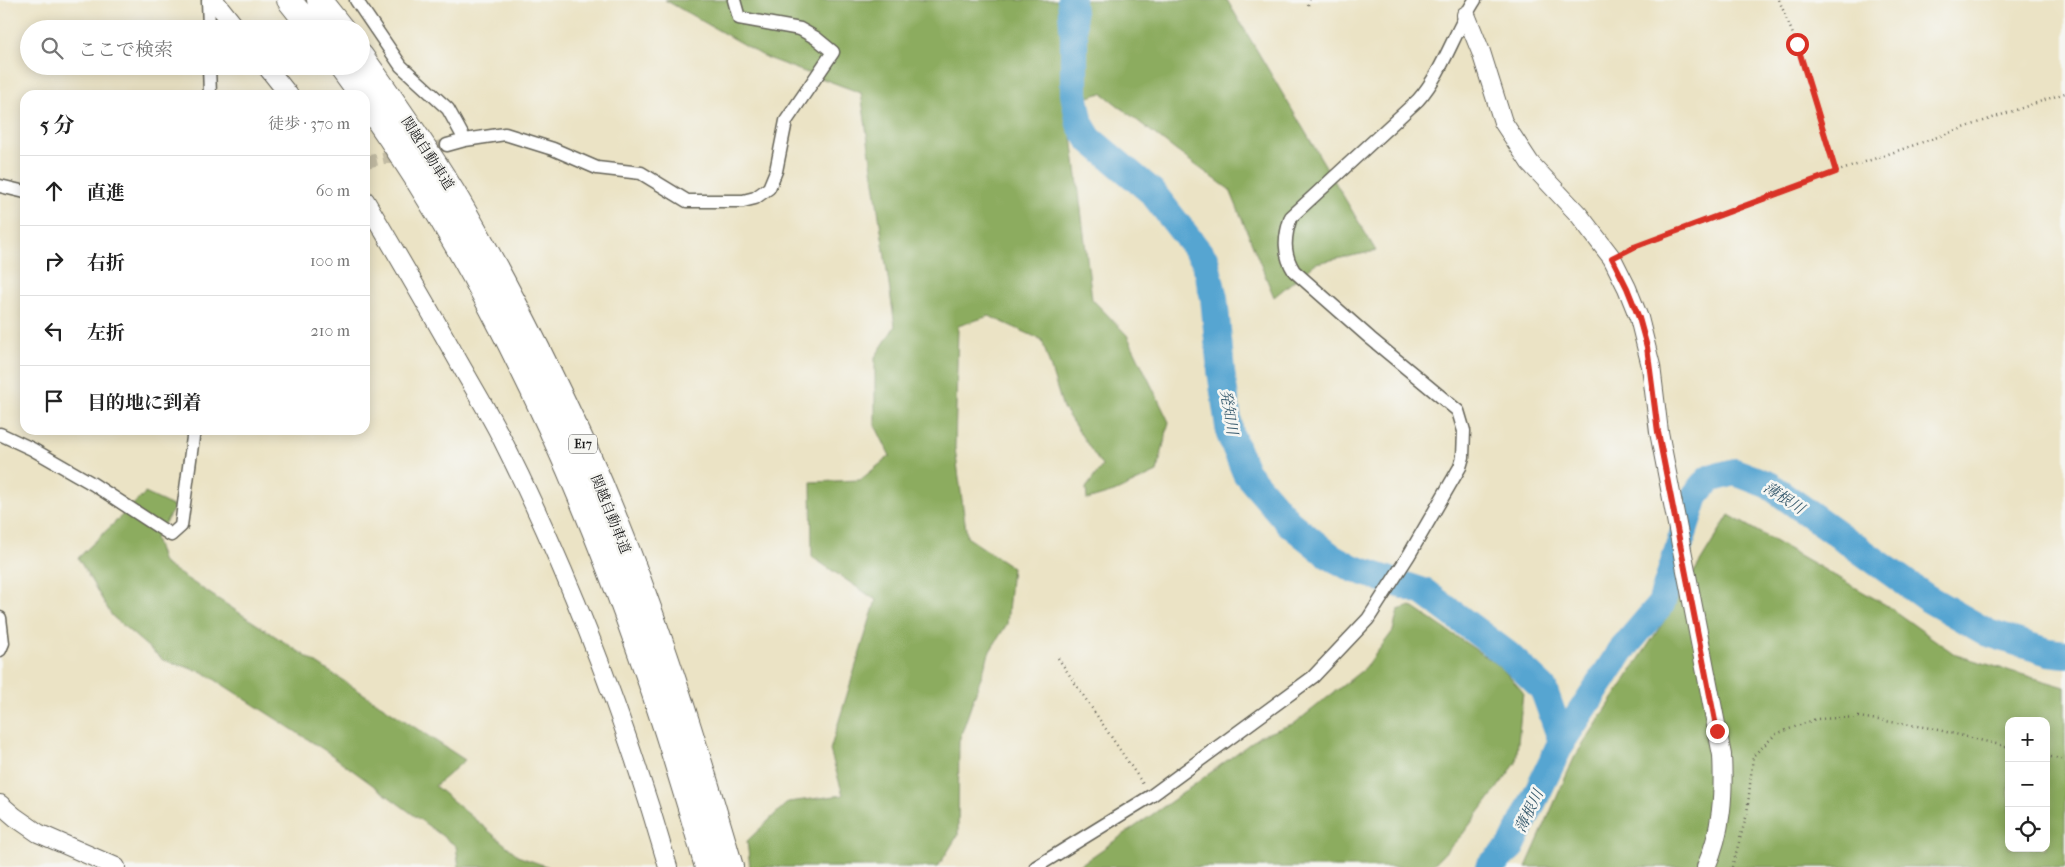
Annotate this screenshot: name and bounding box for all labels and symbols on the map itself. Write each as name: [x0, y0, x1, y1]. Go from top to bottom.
route start: [1786, 33, 1809, 56]
street label: 関越自動車道: [398, 113, 458, 193]
water label: 発知川: [1217, 388, 1242, 438]
road number: E17: [569, 434, 597, 454]
street label: 関越自動車道: [587, 472, 634, 556]
water label: 薄根川: [1760, 478, 1809, 519]
route end: [1706, 720, 1729, 743]
water label: 薄根川: [1511, 785, 1548, 835]

